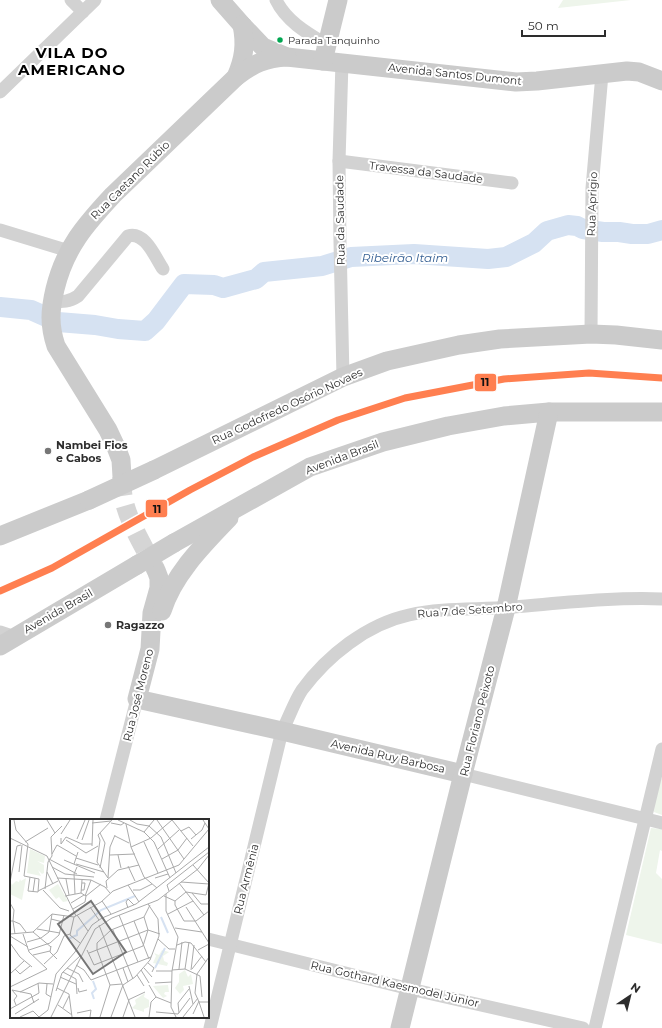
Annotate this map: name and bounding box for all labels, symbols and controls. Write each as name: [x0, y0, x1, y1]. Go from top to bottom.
scale bar: [522, 12, 605, 38]
text: 50 m: [528, 18, 559, 33]
place label: Parada Tanquinho: [288, 34, 380, 47]
marker: Parada Tanquinho: [275, 35, 285, 45]
district label: VILA DO AMERICANO: [17, 43, 126, 79]
street label: Avenida Santos Dumont: [387, 60, 523, 88]
street label: Rua Caetano Rúbio: [88, 137, 173, 222]
street label: Travessa da Saudade: [368, 158, 484, 186]
street label: Rua Aprigio: [584, 171, 600, 237]
street label: Rua da Saudade: [332, 174, 348, 265]
water label: Ribeirão Itaim: [362, 250, 448, 265]
street label: Rua Godofredo Osório Novaes: [209, 365, 365, 447]
line badge: 11: [474, 373, 497, 392]
text: 11: [481, 375, 489, 389]
street label: Avenida Brasil: [303, 437, 381, 477]
place label: Nambei Fios e Cabos: [56, 438, 128, 465]
marker: Nambei Fios e Cabos: [43, 446, 53, 456]
line badge: 11: [145, 499, 168, 518]
text: 11: [153, 502, 161, 516]
street label: Avenida Brasil: [21, 586, 95, 636]
street label: Rua 7 de Setembro: [417, 599, 523, 621]
place label: Ragazzo: [116, 618, 164, 632]
marker: Ragazzo: [103, 620, 113, 630]
street label: Rua José Moreno: [120, 647, 156, 743]
street label: Rua Floriano Peixoto: [456, 664, 498, 778]
street label: Avenida Ruy Barbosa: [330, 736, 446, 776]
inset map: [10, 819, 209, 1018]
street label: Rua Armênia: [230, 842, 262, 916]
street label: Rua Gothard Kaesmodel Júnior: [309, 958, 481, 1010]
north arrow: [610, 976, 650, 1016]
text: N: [628, 980, 643, 996]

